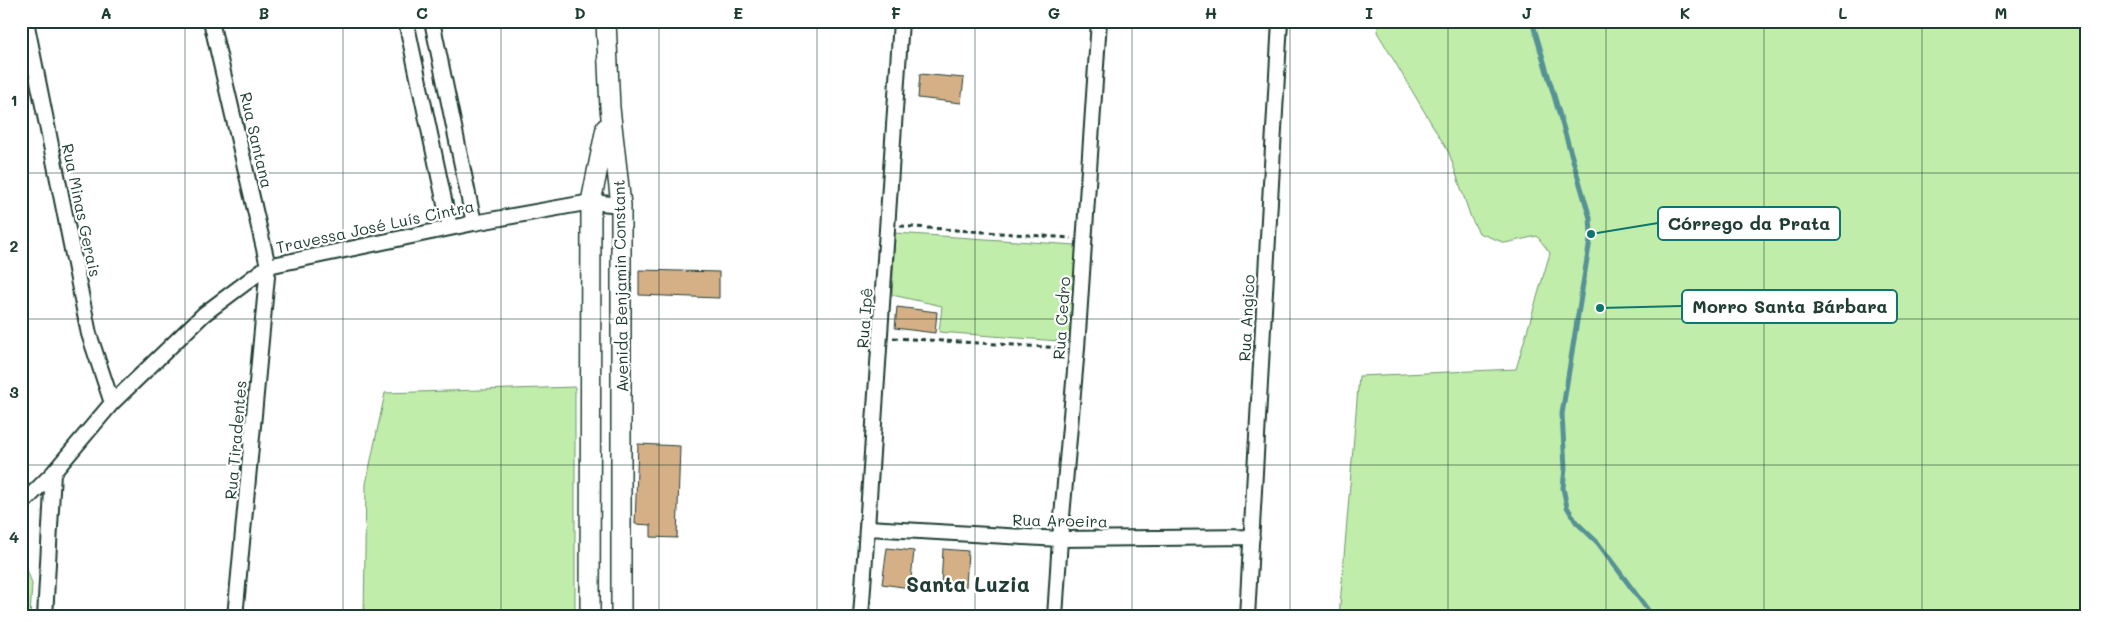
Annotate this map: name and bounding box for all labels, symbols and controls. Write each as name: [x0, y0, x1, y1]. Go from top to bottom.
text: A: [100, 2, 112, 23]
text: B: [259, 2, 269, 23]
text: C: [416, 2, 428, 23]
text: D: [574, 2, 586, 23]
text: E: [733, 2, 743, 23]
text: F: [891, 2, 901, 23]
text: G: [1048, 2, 1060, 23]
text: H: [1205, 2, 1217, 23]
text: I: [1365, 2, 1373, 23]
text: J: [1522, 2, 1532, 23]
text: K: [1680, 2, 1690, 23]
text: L: [1838, 2, 1848, 23]
text: M: [1995, 2, 2007, 23]
text: 1: [10, 89, 18, 110]
street label: Rua Santana: [236, 90, 278, 190]
street label: Rua Minas Gerais: [58, 141, 106, 279]
street label: Avenida Benjamin Constant: [608, 179, 632, 393]
street label: Travessa José Luís Cintra: [274, 195, 476, 257]
callout: Córrego da Prata: [1658, 207, 1840, 240]
text: Córrego da Prata: [1668, 211, 1830, 235]
text: 2: [10, 235, 19, 256]
street label: Rua Angico: [1233, 274, 1259, 362]
street label: Rua Cedro: [1048, 276, 1074, 360]
street label: Rua Ipê: [851, 287, 877, 349]
callout: Morro Santa Bárbara: [1682, 290, 1897, 323]
text: Morro Santa Bárbara: [1692, 294, 1888, 318]
street label: Rua Tiradentes: [219, 380, 251, 500]
text: 3: [9, 381, 19, 402]
street label: Rua Aroeira: [1012, 509, 1108, 531]
text: 4: [9, 526, 19, 547]
district label: Santa Luzia: [906, 570, 1030, 597]

